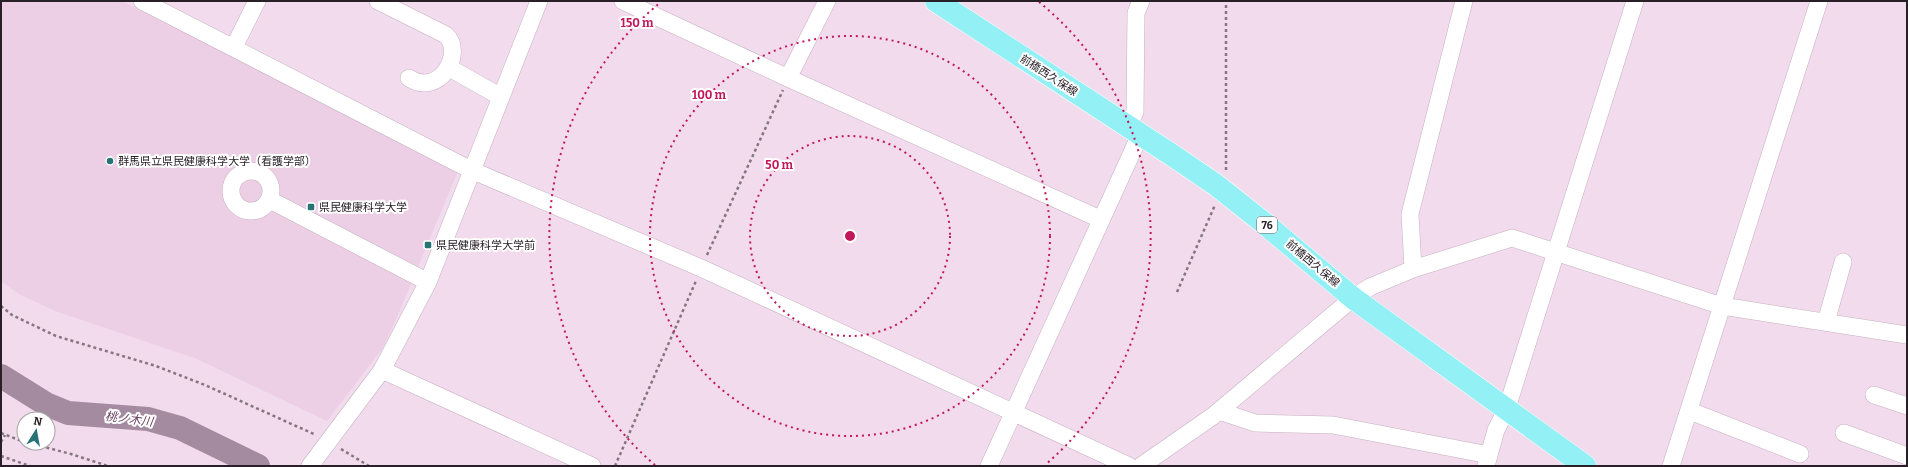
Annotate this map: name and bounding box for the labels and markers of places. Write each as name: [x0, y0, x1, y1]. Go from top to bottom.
place label: 群馬県立県民健康科学大学（看護学部）: [118, 155, 316, 168]
marker: 群馬県立県民健康科学大学（看護学部）: [105, 156, 115, 166]
place label: 県民健康科学大学: [319, 201, 407, 214]
marker: 県民健康科学大学: [306, 202, 316, 212]
centre of rings: [843, 229, 857, 243]
place label: 県民健康科学大学前: [436, 239, 535, 252]
marker: 県民健康科学大学前: [423, 240, 433, 250]

